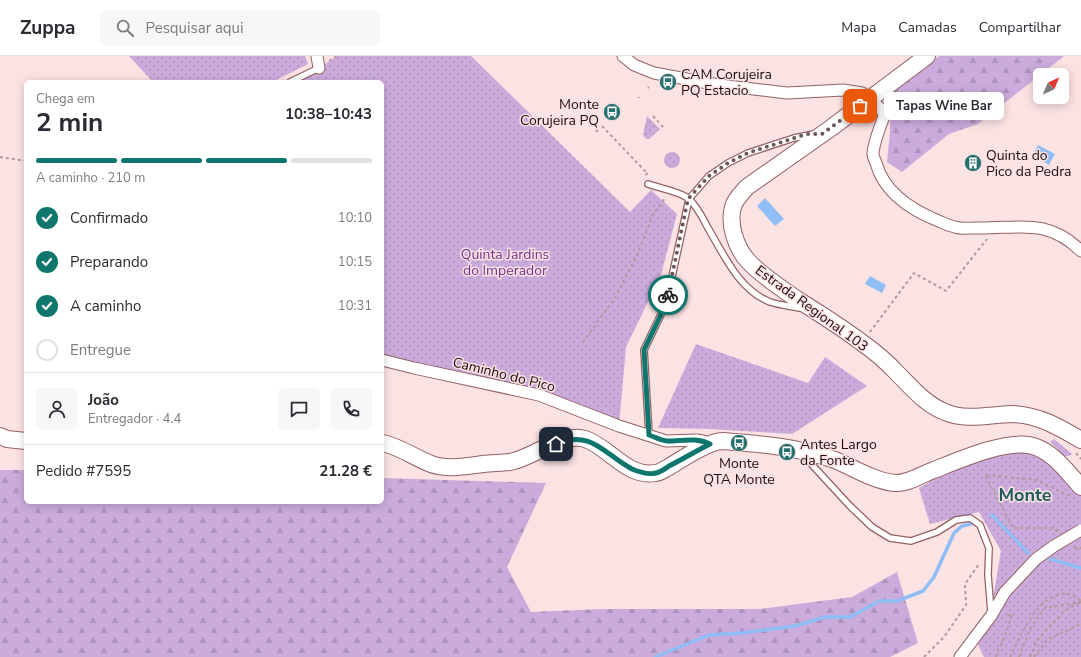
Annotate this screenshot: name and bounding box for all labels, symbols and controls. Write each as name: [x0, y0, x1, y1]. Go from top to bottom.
search box: [100, 10, 380, 46]
text: Zuppa: [20, 15, 76, 41]
icon: search: [114, 17, 136, 39]
text: Pesquisar aqui: [146, 18, 243, 38]
text: Mapa: [841, 18, 876, 37]
text: Camadas: [898, 18, 957, 37]
text: Compartilhar: [979, 18, 1061, 37]
place label: CAM Corujeira PQ Estacio: [681, 65, 772, 100]
north arrow: [1033, 68, 1069, 104]
map controls: [1033, 68, 1069, 104]
bus stop icon: CAM Corujeira PQ Estacio: [658, 72, 678, 92]
pin: [843, 89, 877, 123]
text: Chega em: [36, 90, 95, 108]
callout: Tapas Wine Bar: [884, 92, 1004, 120]
place label: Monte Corujeira PQ: [520, 95, 599, 130]
icon: bag: [849, 95, 871, 117]
text: Tapas Wine Bar: [896, 97, 992, 115]
bus stop icon: Monte Corujeira PQ: [602, 102, 622, 122]
text: 10:38–10:43: [285, 104, 372, 124]
text: 2 min: [36, 105, 103, 140]
place label: Quinta do Pico da Pedra: [986, 146, 1072, 181]
building icon: Quinta do Pico da Pedra: [963, 153, 983, 173]
text: A caminho · 210 m: [36, 169, 145, 187]
icon: check: [36, 207, 58, 229]
text: Confirmado: [70, 208, 148, 228]
text: 10:10: [338, 209, 372, 227]
park label: Quinta Jardins do Imperador: [461, 245, 550, 280]
icon: check: [36, 251, 58, 273]
text: Preparando: [70, 252, 148, 272]
text: 10:15: [338, 253, 372, 271]
street label: Estrada Regional 103: [751, 261, 872, 356]
courier: [648, 275, 688, 315]
icon: bike: [657, 284, 679, 306]
icon: check: [36, 295, 58, 317]
text: A caminho: [70, 296, 141, 316]
text: 10:31: [338, 297, 372, 315]
text: Entregue: [70, 340, 131, 360]
street label: Caminho do Pico: [451, 353, 557, 396]
button: person: [36, 388, 78, 430]
button: chat: [278, 388, 320, 430]
button: phone: [330, 388, 372, 430]
text: João: [88, 390, 119, 410]
text: Entregador · 4.4: [88, 410, 181, 428]
pin: [539, 427, 573, 461]
icon: home: [545, 433, 567, 455]
bus stop icon: Monte QTA Monte: [729, 433, 749, 453]
place label: Antes Largo da Fonte: [800, 435, 877, 470]
bus stop icon: Antes Largo da Fonte: [777, 442, 797, 462]
place label: Monte QTA Monte: [703, 454, 775, 489]
text: Pedido #7595: [36, 461, 131, 481]
text: 21.28 €: [319, 461, 372, 481]
district label: Monte: [998, 483, 1052, 507]

